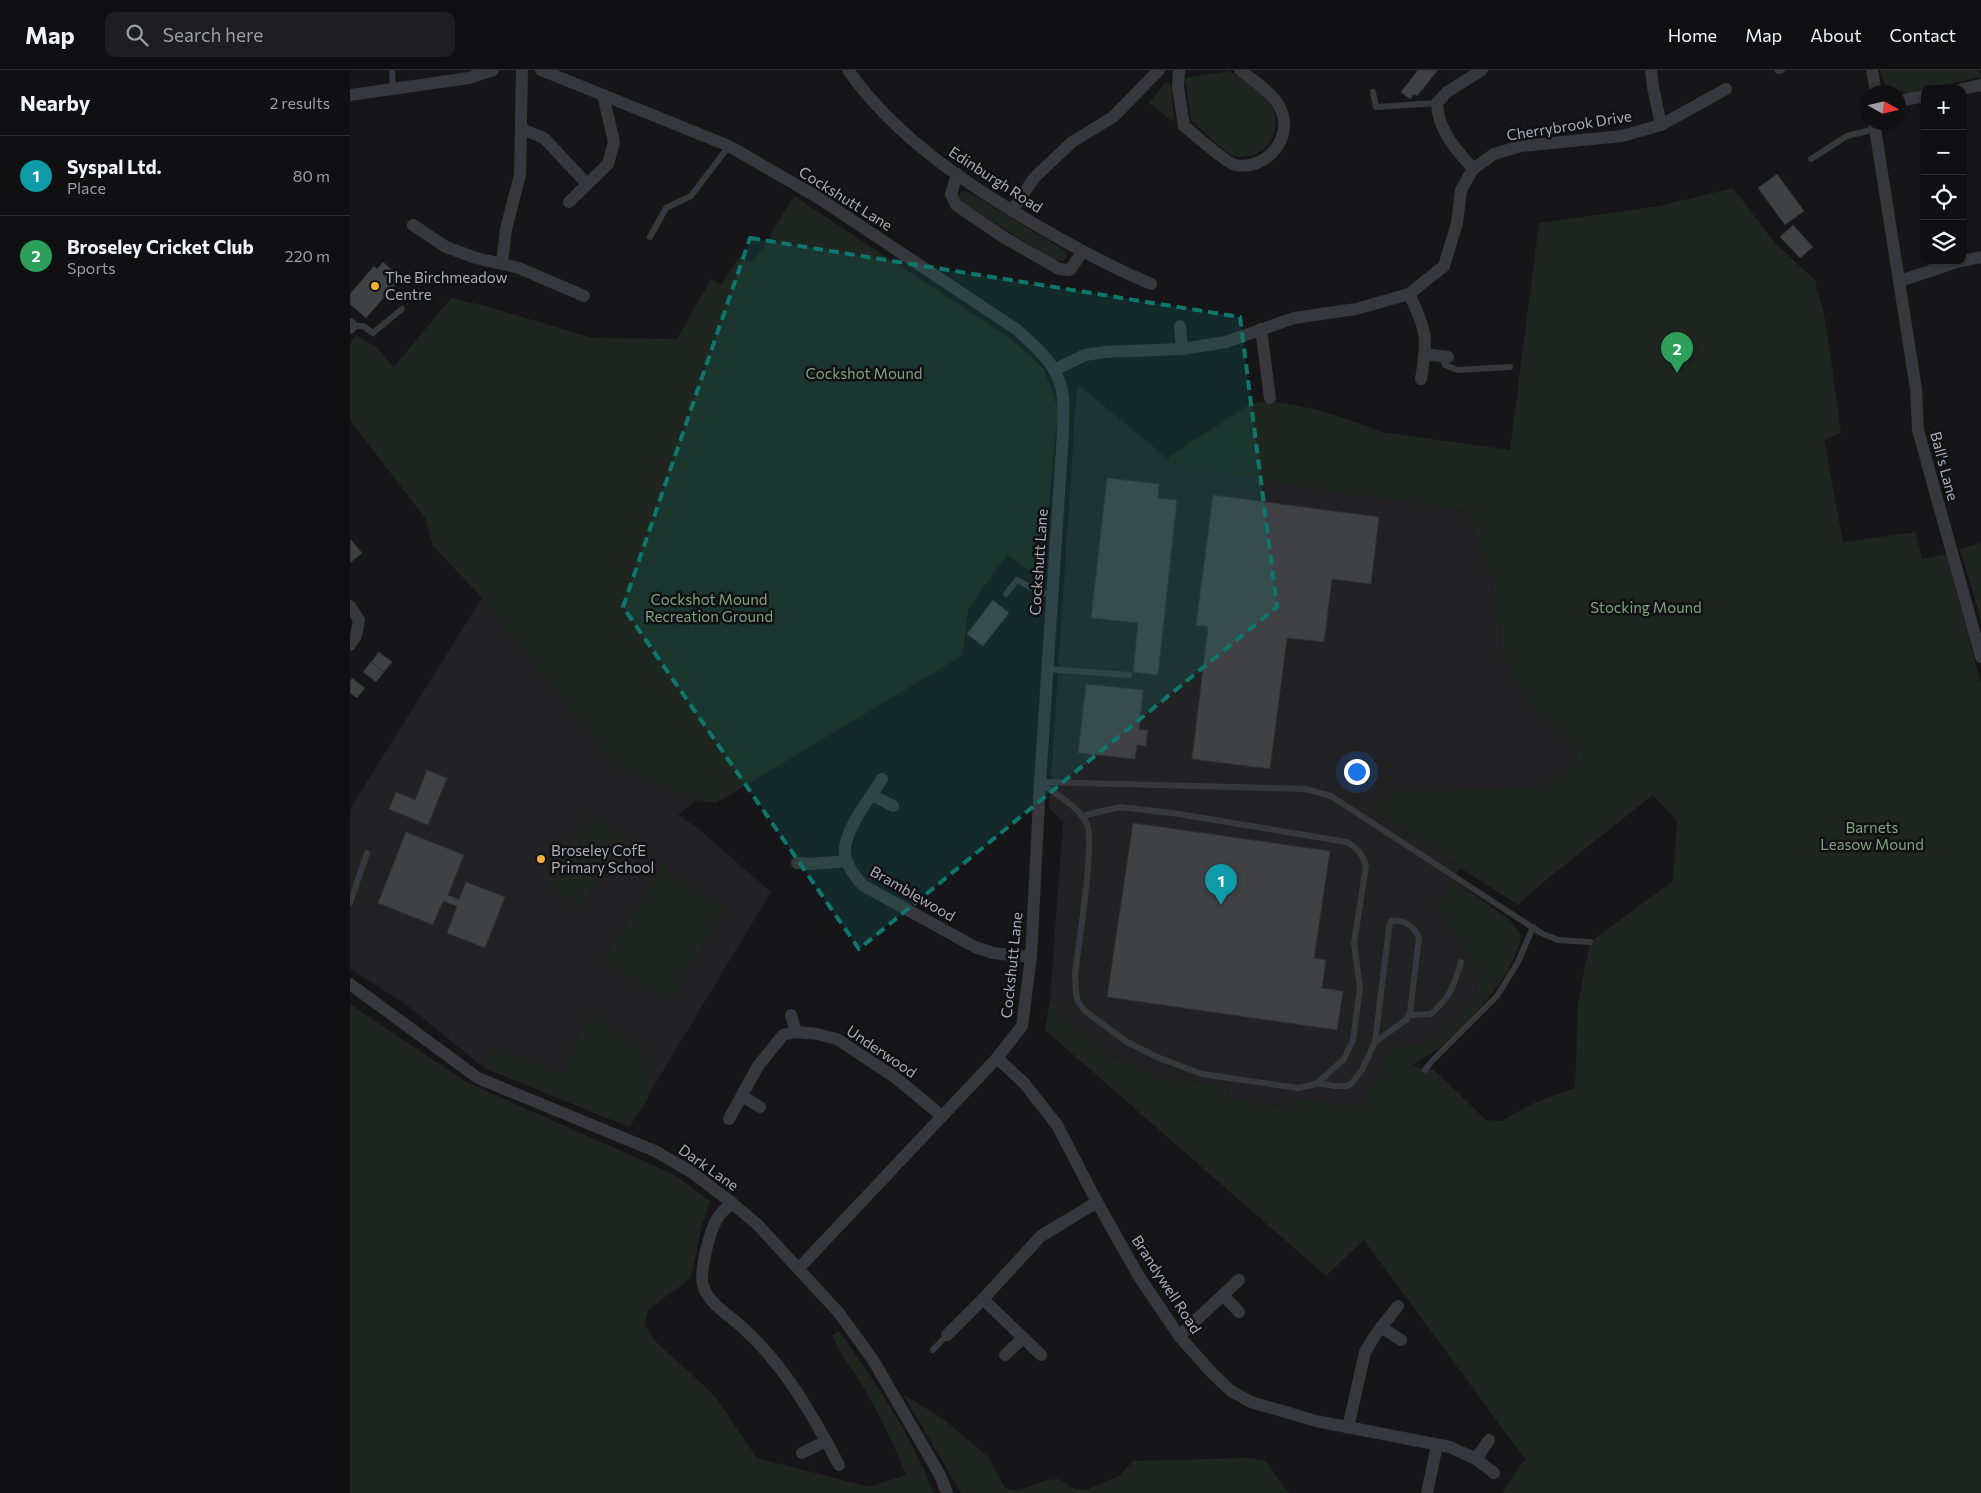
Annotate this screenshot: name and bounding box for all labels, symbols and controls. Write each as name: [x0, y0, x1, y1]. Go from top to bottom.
search box: [105, 12, 455, 57]
text: Map: [25, 20, 75, 49]
icon: search: [123, 21, 151, 49]
text: Search here: [163, 23, 263, 46]
text: Home: [1668, 24, 1717, 46]
text: Map: [1745, 24, 1782, 46]
text: About: [1810, 24, 1862, 46]
text: Contact: [1890, 24, 1956, 46]
north arrow: [1861, 85, 1906, 130]
map controls: [1921, 85, 1966, 265]
button: +: [1921, 85, 1966, 130]
text: Nearby: [20, 90, 90, 115]
text: 2 results: [269, 93, 330, 112]
street label: Cherrybrook Drive: [1505, 106, 1633, 144]
button: −: [1921, 130, 1966, 175]
street label: Edinburgh Road: [946, 142, 1046, 216]
text: Syspal Ltd.: [67, 155, 162, 178]
street label: Cockshutt Lane: [796, 162, 896, 234]
text: 1: [32, 166, 40, 185]
text: 80 m: [293, 166, 330, 185]
button: locate: [1921, 175, 1966, 220]
text: Place: [67, 178, 106, 197]
button: layers: [1921, 220, 1966, 265]
text: Broseley Cricket Club: [67, 235, 254, 258]
text: 2: [31, 246, 41, 265]
text: 220 m: [285, 246, 330, 265]
text: Sports: [67, 258, 116, 277]
place label: The Birchmeadow Centre: [385, 268, 508, 303]
marker: The Birchmeadow Centre: [369, 280, 381, 292]
pin: 2: [1661, 332, 1693, 373]
park label: Cockshot Mound: [806, 364, 923, 382]
street label: Ball's Lane: [1927, 429, 1963, 503]
street label: Cockshutt Lane: [1025, 508, 1051, 616]
park label: Cockshot Mound Recreation Ground: [645, 590, 773, 625]
park label: Stocking Mound: [1590, 598, 1702, 616]
your location: [1344, 759, 1370, 785]
park label: Barnets Leasow Mound: [1820, 818, 1924, 853]
place label: Broseley CofE Primary School: [551, 841, 654, 876]
marker: Broseley CofE Primary School: [535, 853, 547, 865]
street label: Bramblewood: [867, 861, 959, 925]
pin: 1: [1205, 864, 1237, 905]
street label: Cockshutt Lane: [996, 911, 1026, 1019]
street label: Underwood: [844, 1021, 920, 1081]
street label: Dark Lane: [676, 1140, 742, 1194]
street label: Brandywell Road: [1129, 1231, 1205, 1337]

